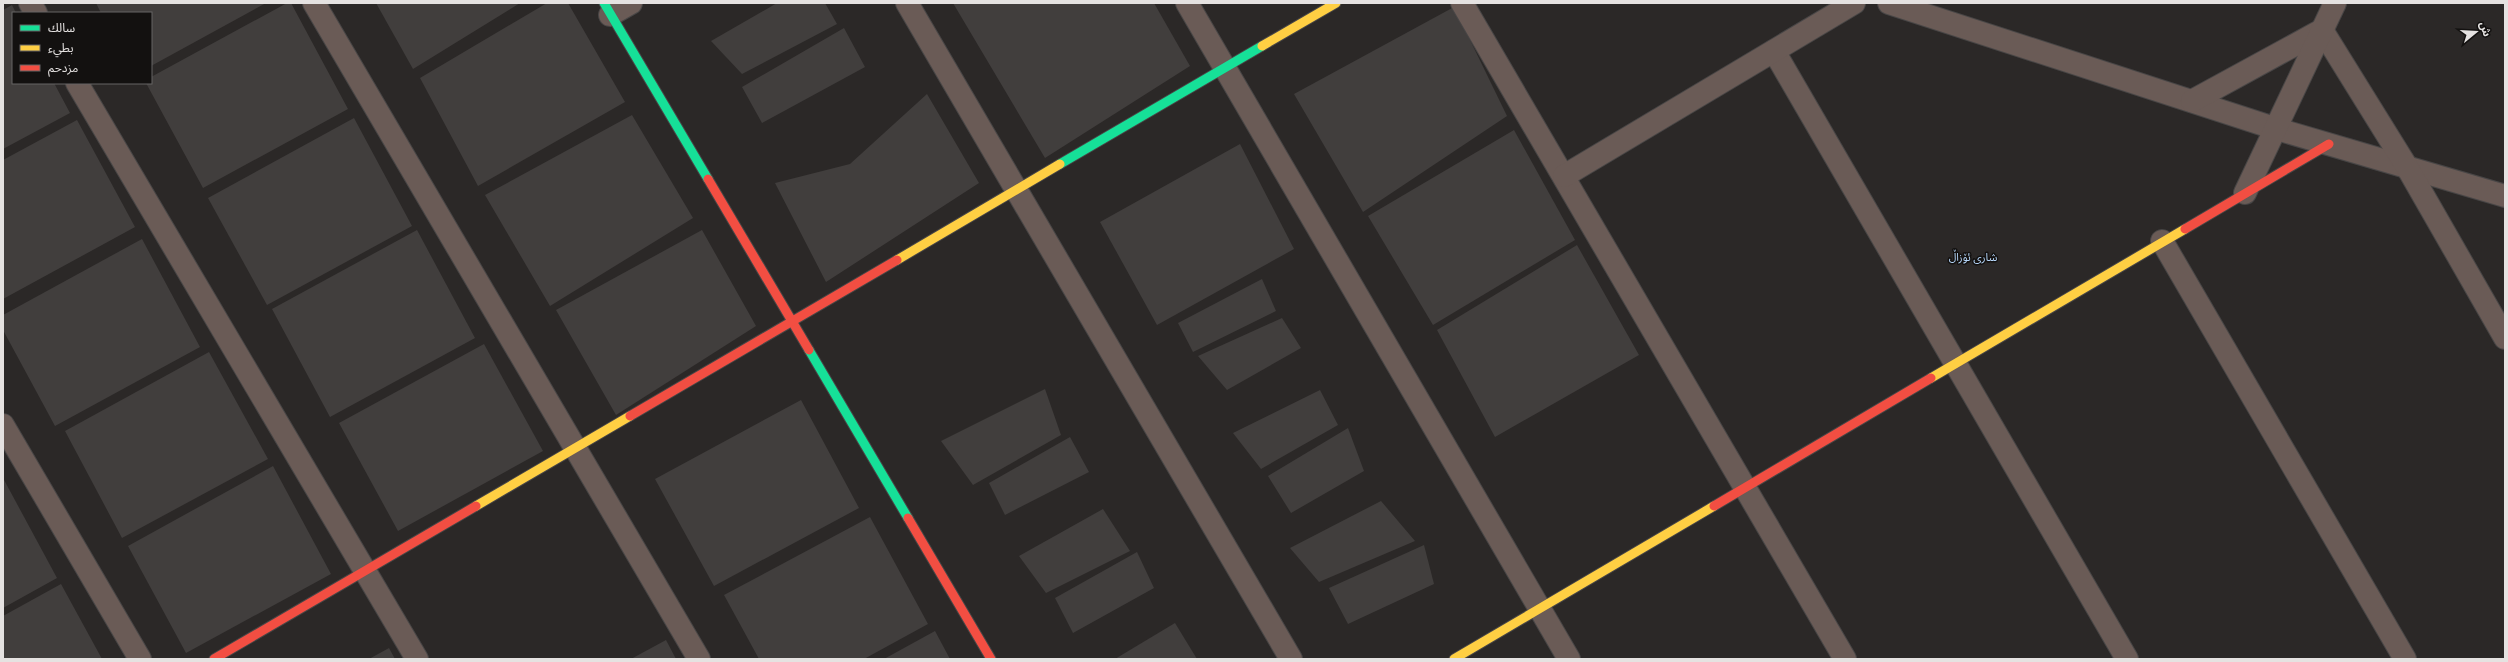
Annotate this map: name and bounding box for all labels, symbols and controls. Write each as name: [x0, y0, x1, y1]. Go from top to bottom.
legend: [12, 12, 152, 84]
north arrow: [2456, 12, 2496, 52]
text: سالك: [48, 20, 75, 35]
text: ش: [2477, 20, 2494, 38]
text: بطيء: [48, 40, 74, 58]
text: مزدحم: [48, 60, 78, 77]
district label: شاری ئۆزاڵ: [1949, 249, 1998, 264]

